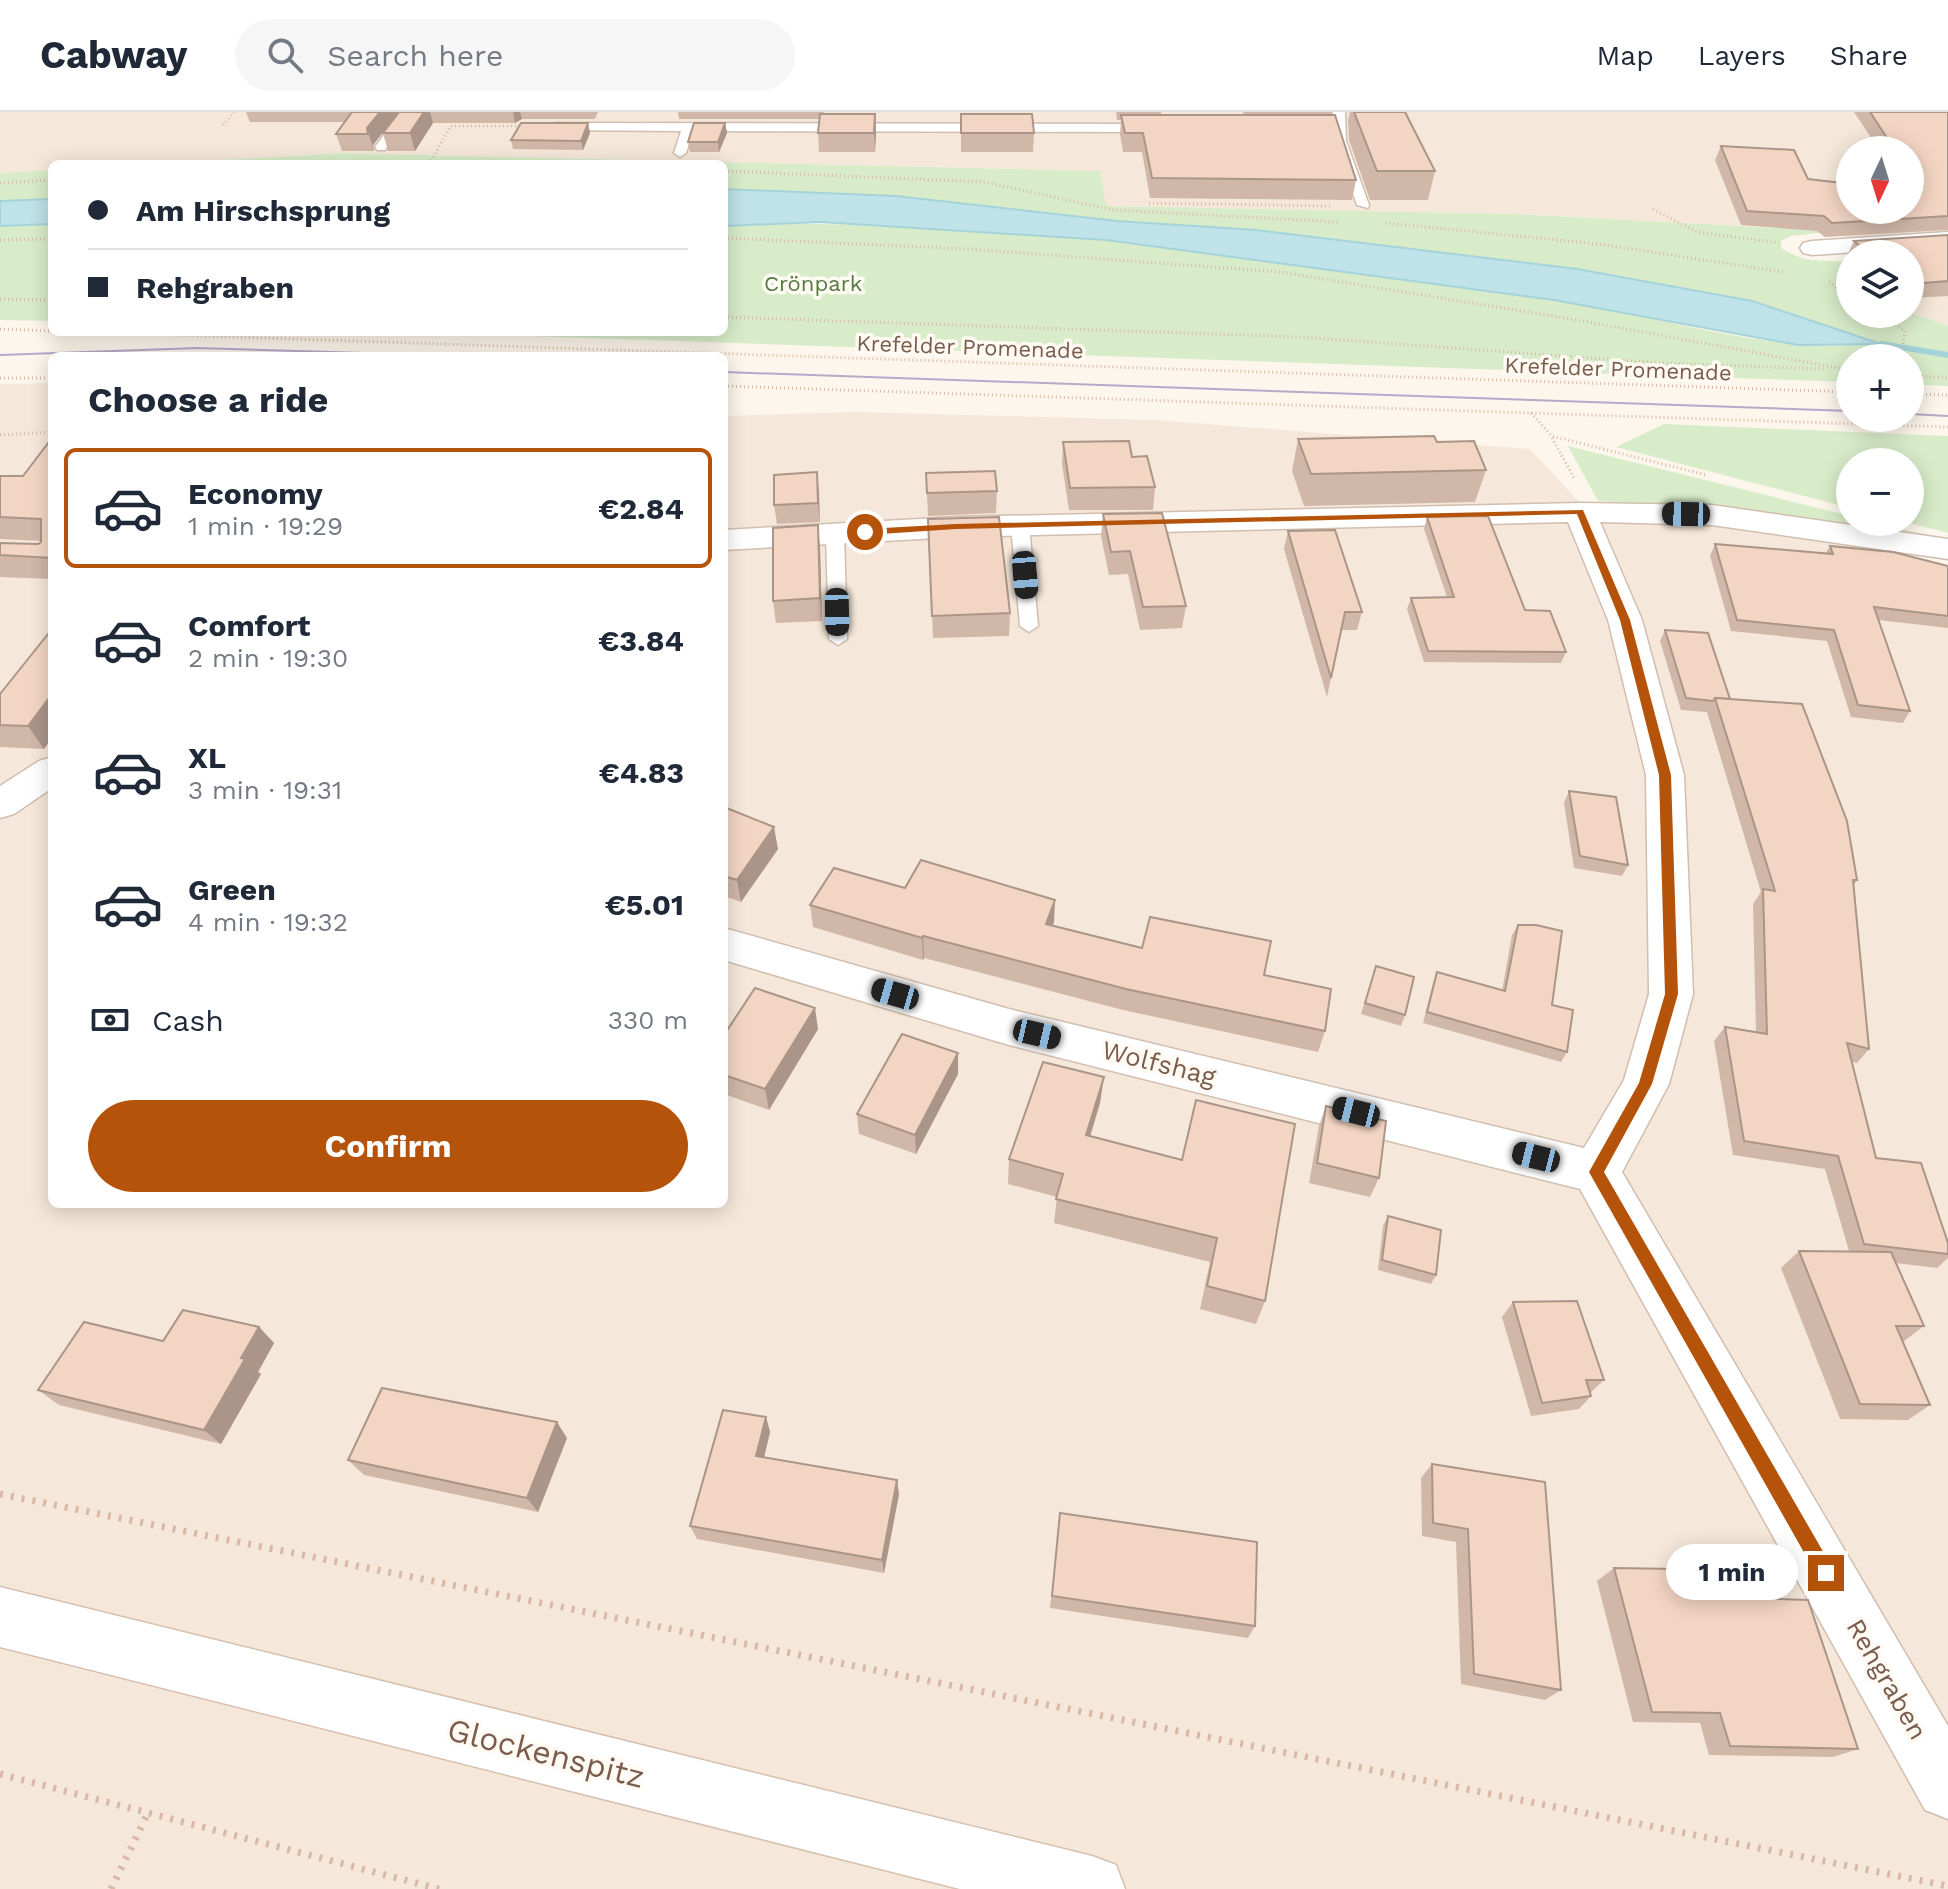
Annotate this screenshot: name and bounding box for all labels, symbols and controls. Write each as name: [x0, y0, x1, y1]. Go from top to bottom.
search box: [235, 19, 795, 91]
text: Cabway: [40, 33, 187, 77]
icon: search: [263, 33, 307, 77]
text: Search here: [327, 38, 503, 73]
text: Map: [1597, 39, 1654, 72]
text: Layers: [1698, 39, 1786, 72]
text: Share: [1830, 39, 1908, 72]
north arrow: [1836, 136, 1924, 224]
map controls: [1836, 136, 1924, 536]
text: Am Hirschsprung: [136, 193, 390, 228]
button: layers: [1836, 240, 1924, 328]
text: Rehgraben: [136, 270, 294, 305]
park label: Crönpark: [764, 271, 862, 296]
street label: Krefelder Promenade: [856, 331, 1084, 363]
button: +: [1836, 344, 1924, 432]
street label: Krefelder Promenade: [1504, 353, 1732, 385]
text: Choose a ride: [88, 379, 328, 421]
button: −: [1836, 448, 1924, 536]
icon: car: [92, 472, 164, 544]
text: Economy: [188, 476, 323, 511]
text: €2.84: [598, 491, 684, 526]
car: [1662, 502, 1710, 526]
text: 1 min · 19:29: [188, 511, 343, 541]
route start: [847, 514, 883, 550]
car: [1011, 550, 1039, 600]
car: [825, 588, 849, 636]
icon: car: [92, 604, 164, 676]
text: Comfort: [188, 608, 310, 643]
text: €3.84: [598, 623, 684, 658]
text: 2 min · 19:30: [188, 643, 348, 673]
icon: car: [92, 736, 164, 808]
text: XL: [188, 740, 226, 775]
text: €4.83: [599, 755, 684, 790]
text: 3 min · 19:31: [188, 775, 342, 805]
icon: car: [92, 868, 164, 940]
text: Green: [188, 872, 276, 907]
text: €5.01: [605, 887, 684, 922]
text: 4 min · 19:32: [188, 907, 348, 937]
car: [869, 976, 921, 1012]
icon: cash: [88, 998, 132, 1042]
text: Cash: [152, 1003, 224, 1038]
text: 330 m: [608, 1005, 688, 1035]
car: [1011, 1017, 1063, 1051]
street label: Wolfshag: [1099, 1034, 1219, 1092]
car: [1330, 1095, 1382, 1129]
button: Confirm: [88, 1100, 688, 1192]
car: [1510, 1140, 1562, 1174]
callout: 1 min: [1666, 1545, 1798, 1601]
route end: [1808, 1555, 1844, 1591]
text: 1 min: [1699, 1557, 1765, 1587]
street label: Rehgraben: [1840, 1613, 1934, 1745]
street label: Glockenspitz: [443, 1710, 649, 1796]

